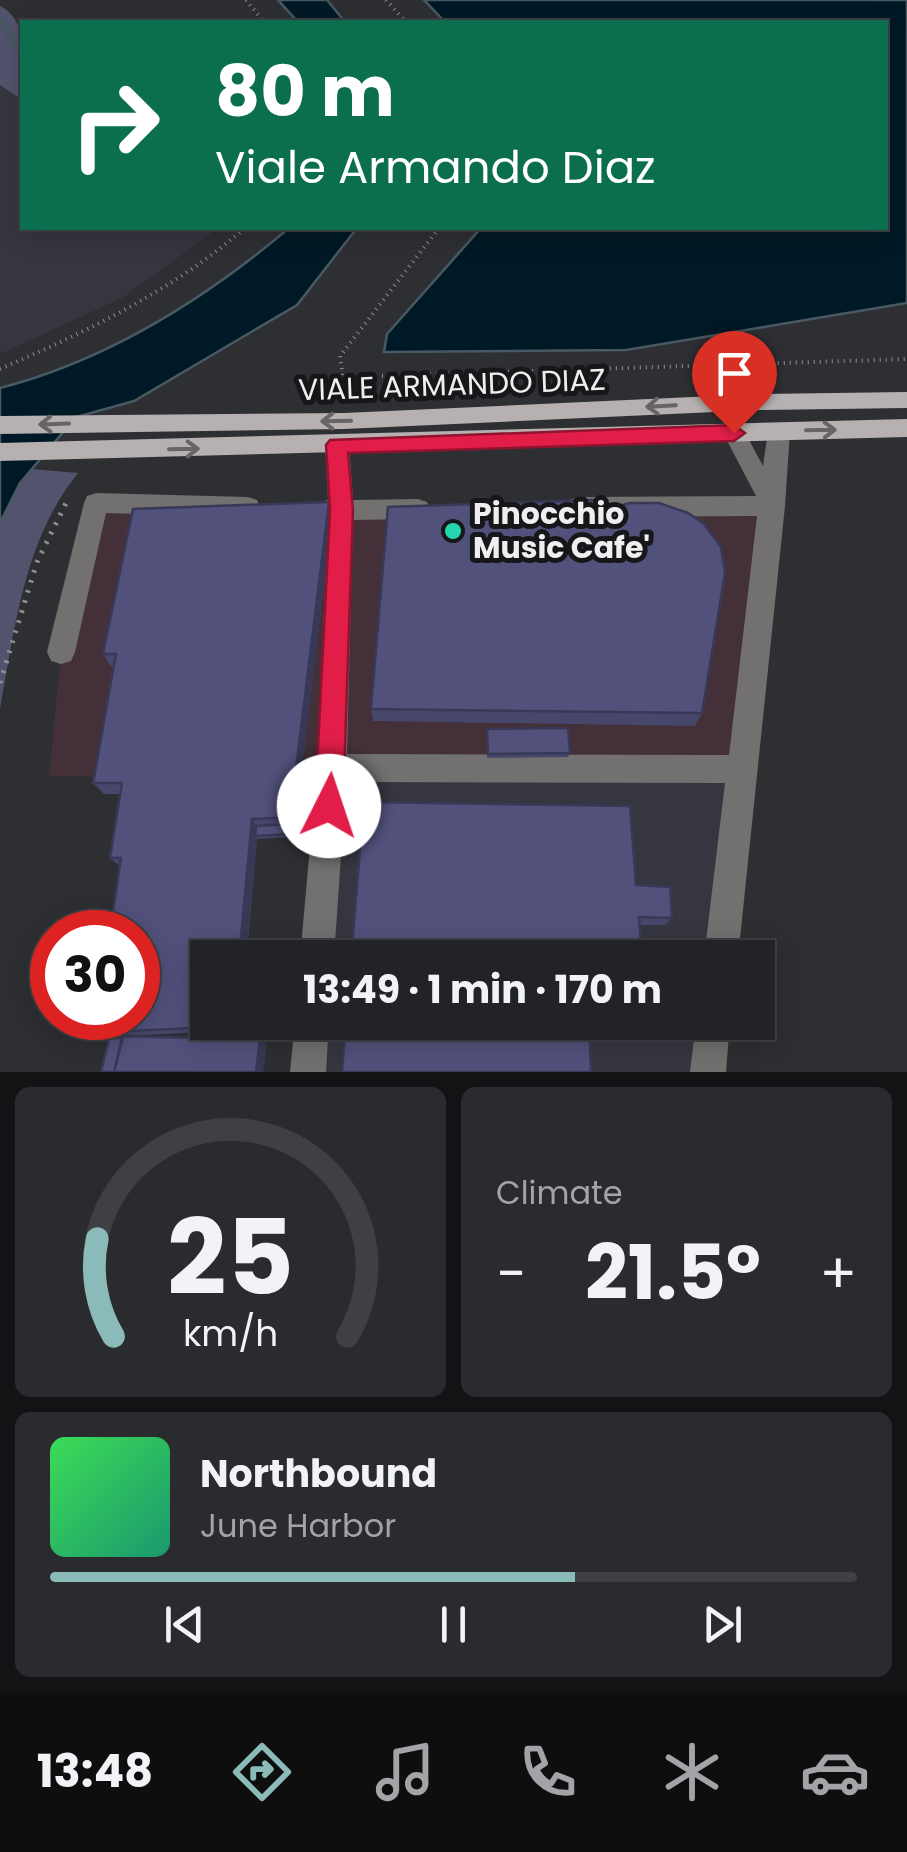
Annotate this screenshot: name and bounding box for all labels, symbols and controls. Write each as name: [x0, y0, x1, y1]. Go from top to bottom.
text: 80 m: [215, 42, 395, 141]
icon: right: [50, 60, 180, 190]
text: Viale Armando Diaz: [215, 136, 656, 199]
pin: [692, 331, 777, 434]
icon: arrive: [707, 346, 762, 401]
street label: VIALE ARMANDO DIAZ: [297, 358, 606, 411]
one-way arrow: [646, 397, 678, 416]
one-way arrow: [321, 411, 353, 430]
one-way arrow: [38, 414, 70, 433]
one-way arrow: [804, 420, 836, 439]
one-way arrow: [167, 439, 199, 458]
place label: Pinocchio Music Cafe': [473, 492, 650, 569]
marker: Pinocchio Music Cafe': [442, 520, 464, 542]
position arrow: [277, 754, 381, 858]
speed limit sign: 30: [30, 910, 160, 1040]
text: 13:49 · 1 min · 170 m: [303, 963, 662, 1016]
text: Climate: [496, 1170, 623, 1215]
text: 25: [167, 1185, 294, 1330]
text: 21.5°: [585, 1220, 761, 1325]
text: −: [496, 1235, 526, 1312]
text: +: [819, 1235, 857, 1312]
text: km/h: [183, 1308, 278, 1359]
text: Northbound: [200, 1447, 437, 1500]
text: June Harbor: [200, 1503, 396, 1548]
icon: previous: [157, 1597, 212, 1652]
icon: pause: [426, 1597, 481, 1652]
icon: next: [695, 1597, 750, 1652]
icon: directions: [227, 1737, 297, 1807]
icon: music: [370, 1737, 440, 1807]
icon: phone: [513, 1737, 583, 1807]
icon: climate: [657, 1737, 727, 1807]
icon: car: [800, 1737, 870, 1807]
text: 13:48: [37, 1740, 153, 1803]

